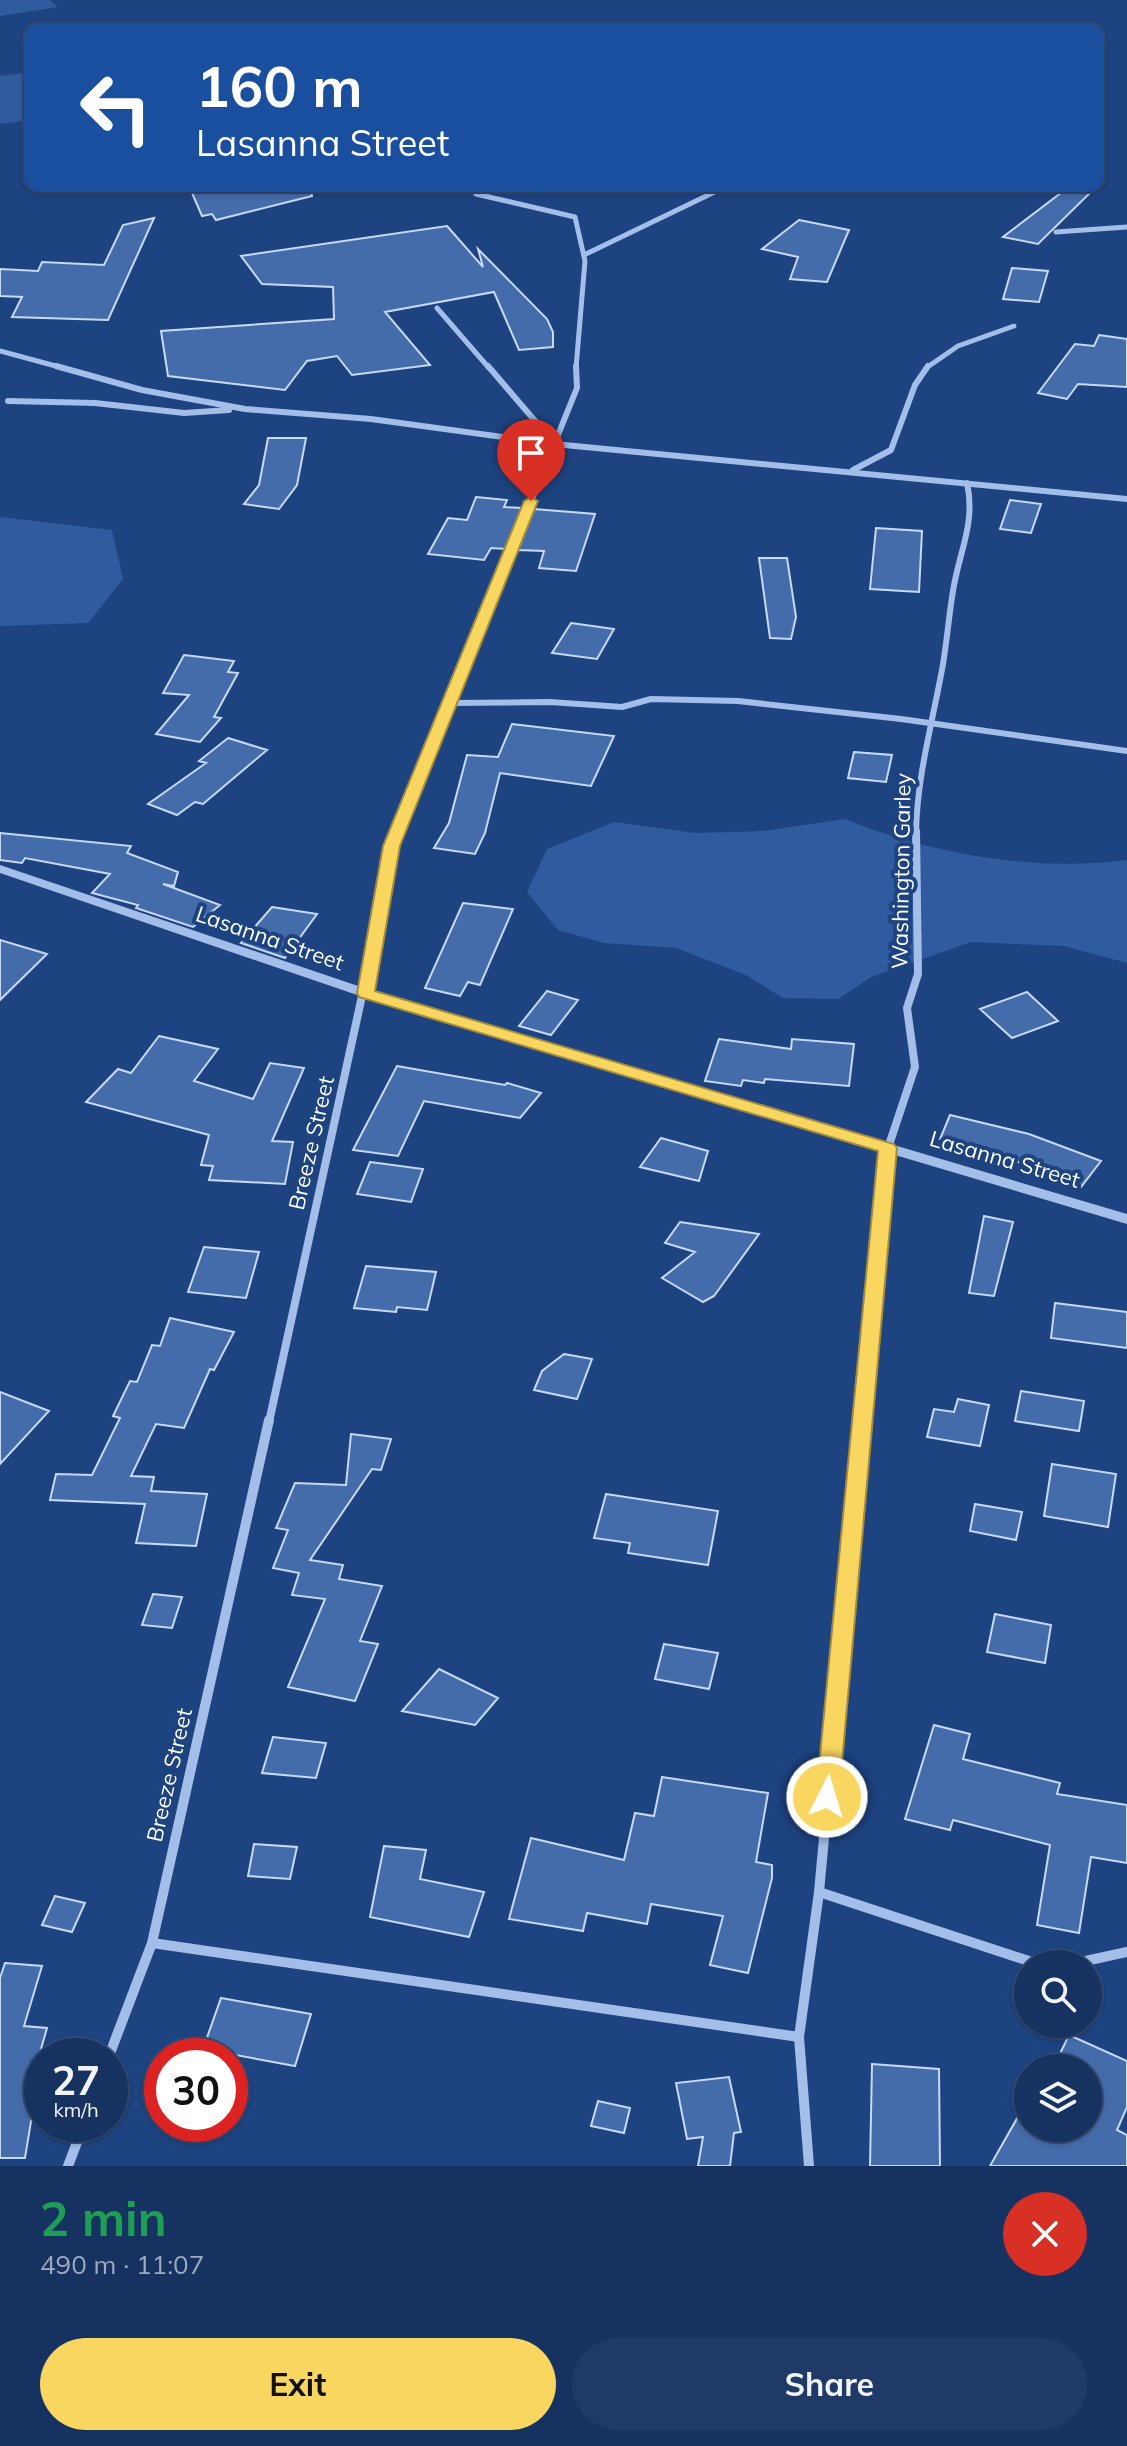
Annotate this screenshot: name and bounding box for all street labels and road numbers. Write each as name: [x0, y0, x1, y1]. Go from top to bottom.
street label: Washington Garley: [885, 772, 917, 969]
street label: Lasanna Street: [192, 900, 348, 977]
street label: Breeze Street: [282, 1073, 340, 1213]
street label: Lasanna Street: [927, 1124, 1084, 1194]
street label: Breeze Street: [140, 1705, 198, 1845]

